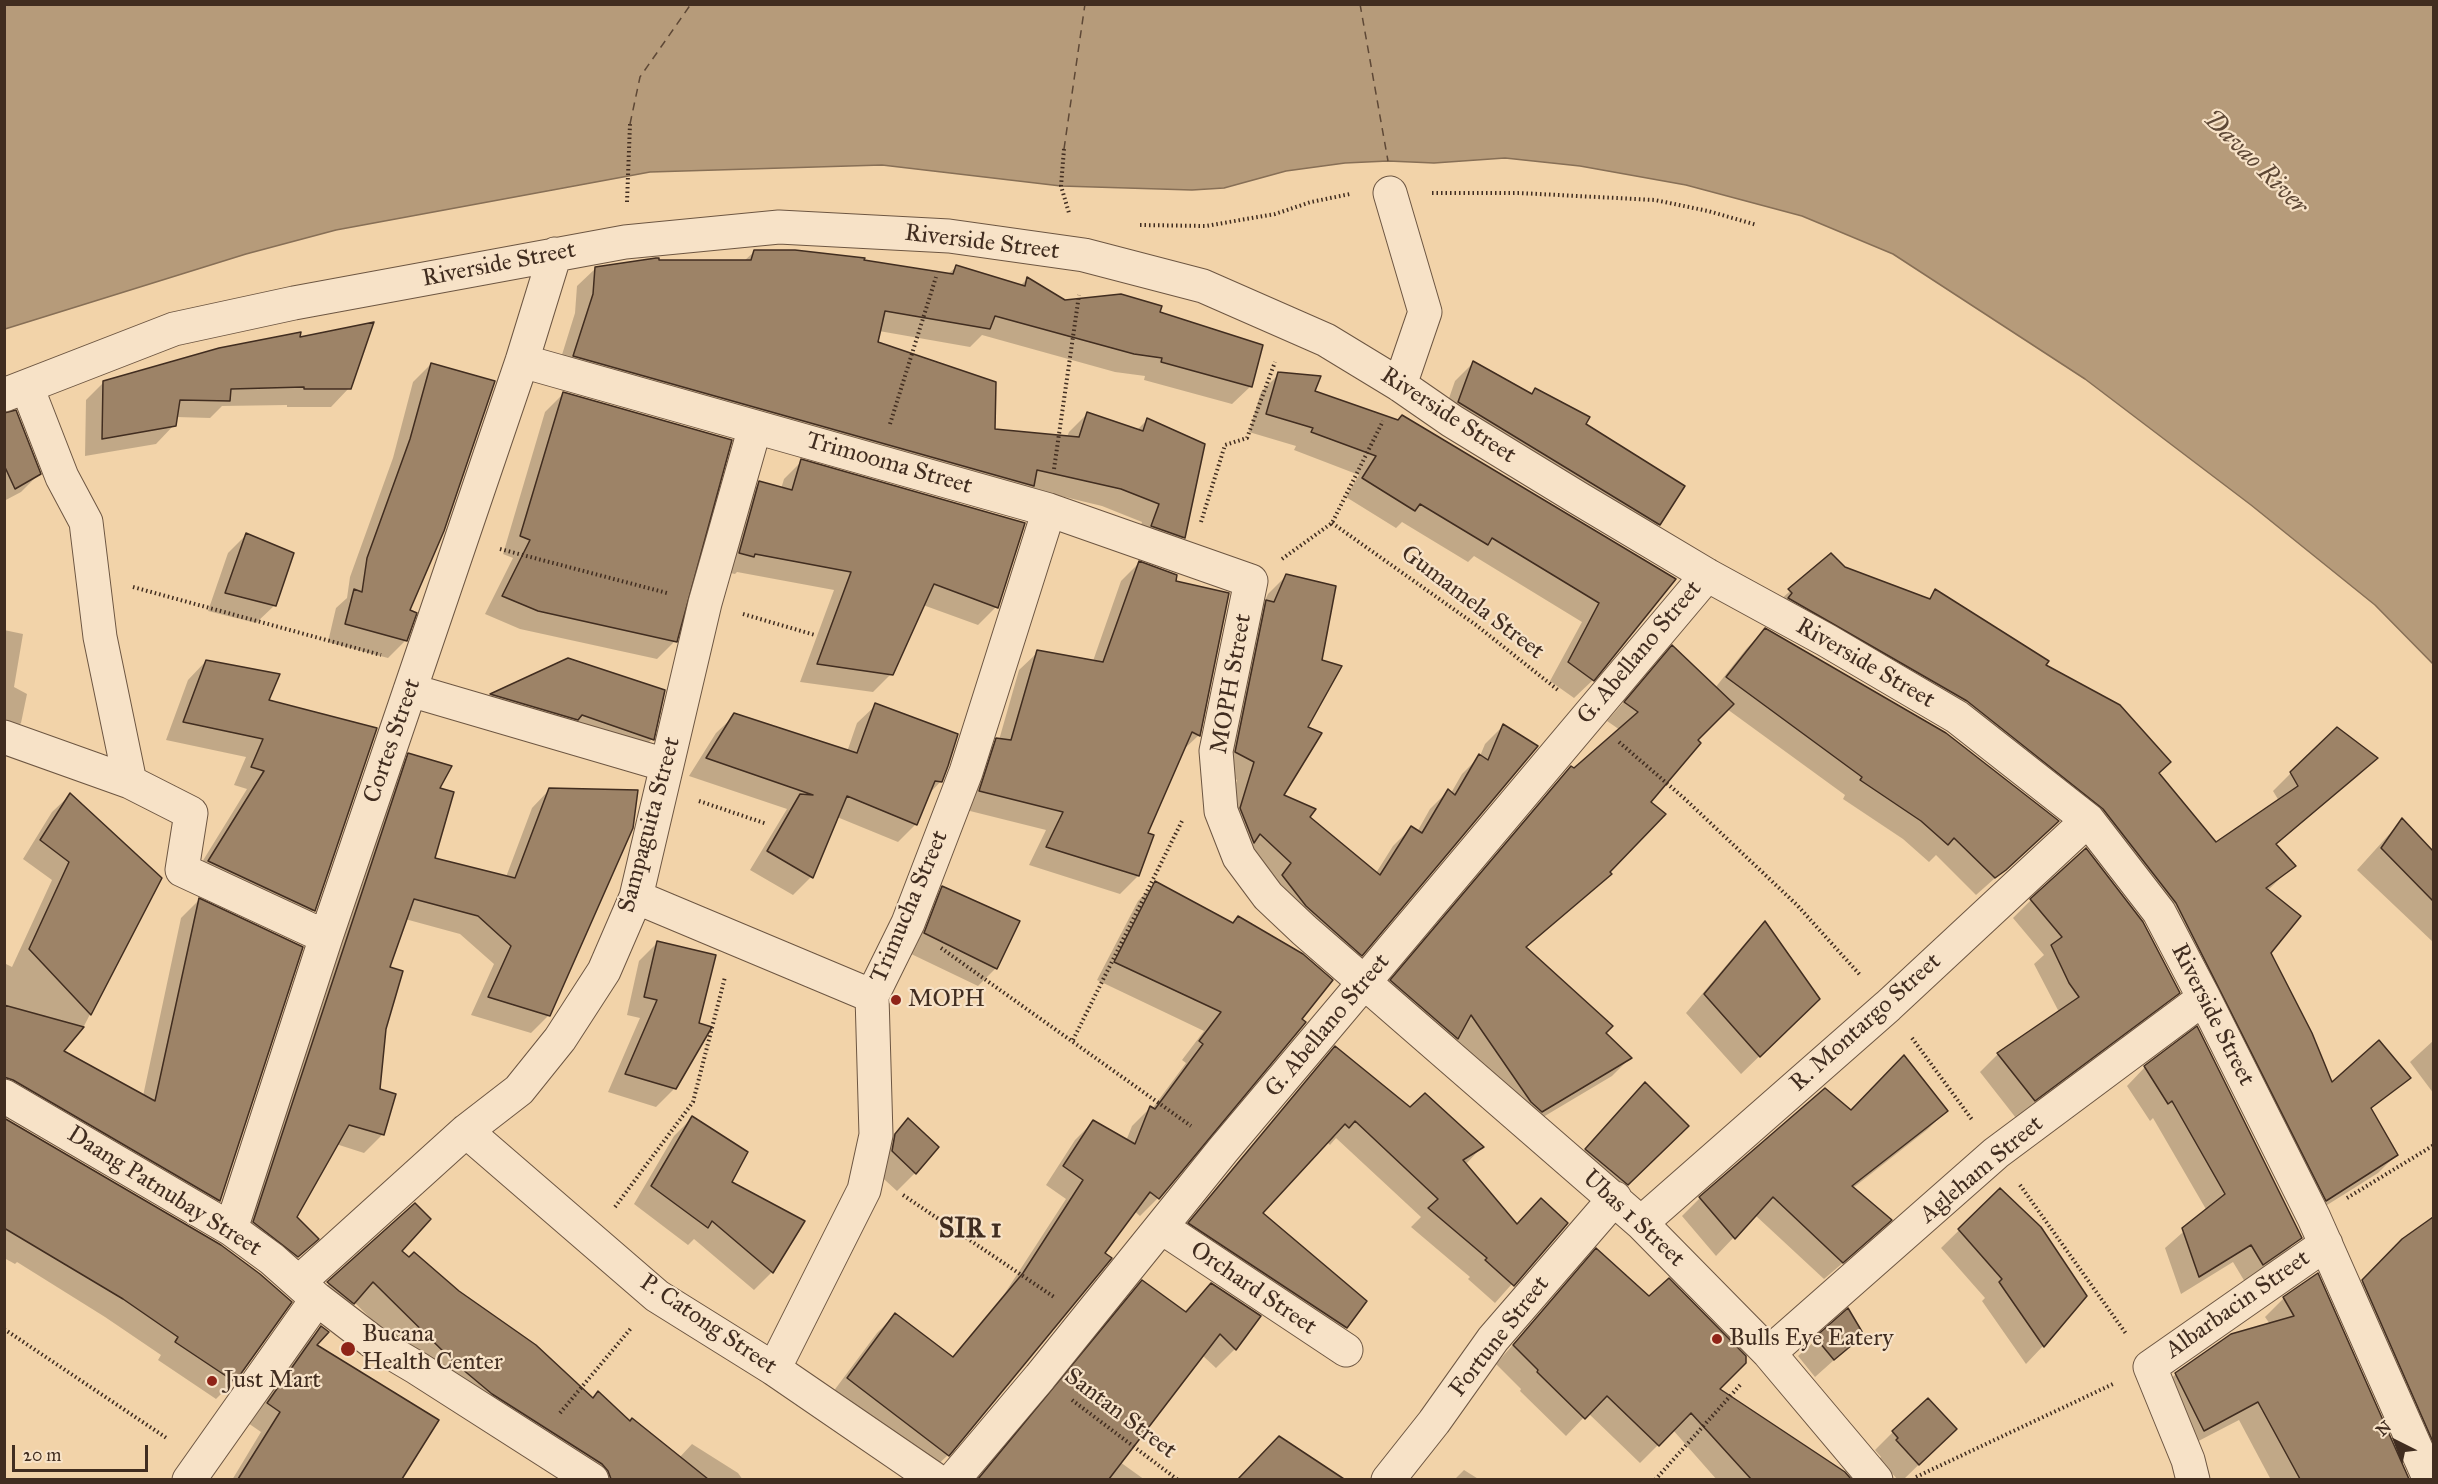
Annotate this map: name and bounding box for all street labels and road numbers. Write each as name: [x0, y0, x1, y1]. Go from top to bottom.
street label: Riverside Street: [903, 219, 1061, 267]
street label: Riverside Street: [420, 236, 578, 294]
street label: Riverside Street: [1375, 362, 1521, 470]
street label: Trimooma Street: [803, 427, 975, 501]
street label: Gumamela Street: [1395, 540, 1549, 666]
street label: G. Abellano Street: [1572, 575, 1708, 731]
street label: MOPH Street: [1206, 612, 1258, 756]
street label: Riverside Street: [1790, 613, 1940, 715]
street label: Cortes Street: [358, 675, 428, 807]
street label: Sampaguita Street: [613, 734, 687, 916]
street label: Trimucha Street: [865, 827, 955, 987]
street label: Riverside Street: [2164, 939, 2260, 1091]
street label: G. Abellano Street: [1260, 948, 1396, 1104]
street label: R. Montargo Street: [1785, 948, 1947, 1098]
street label: Agleham Street: [1914, 1110, 2050, 1230]
street label: Daang Patnubay Street: [62, 1121, 266, 1263]
street label: Ubas 1 Street: [1576, 1164, 1690, 1274]
street label: Orchard Street: [1184, 1236, 1322, 1342]
street label: Albarbacin Street: [2160, 1245, 2316, 1365]
street label: P. Catong Street: [634, 1269, 782, 1381]
street label: Fortune Street: [1444, 1271, 1556, 1403]
street label: Santan Street: [1058, 1362, 1182, 1466]

